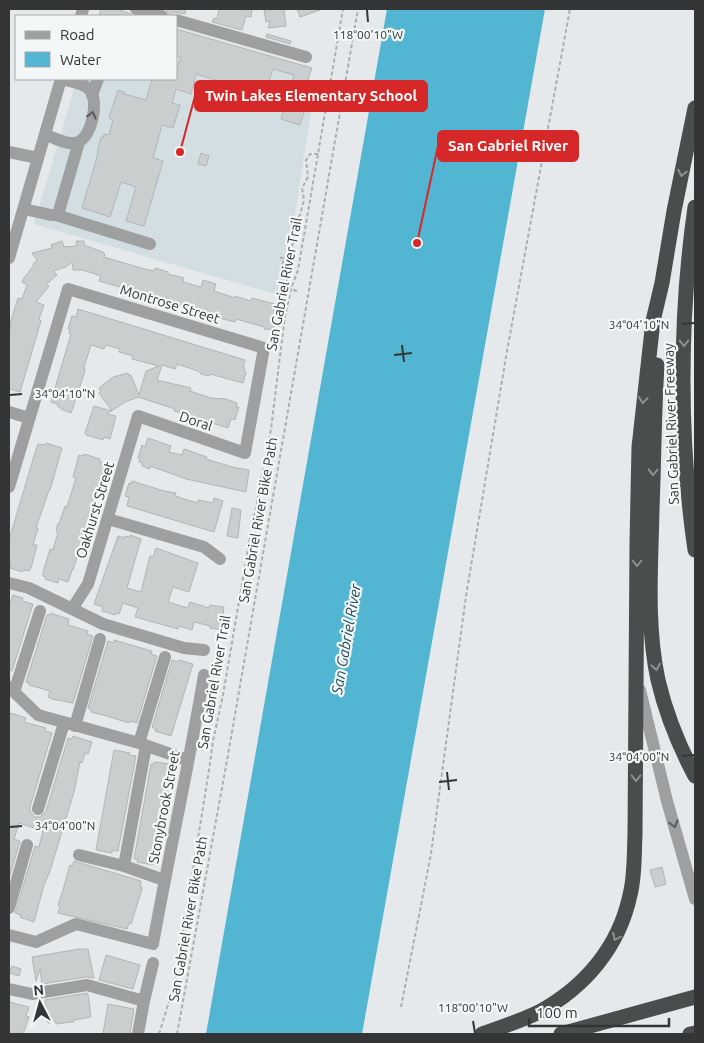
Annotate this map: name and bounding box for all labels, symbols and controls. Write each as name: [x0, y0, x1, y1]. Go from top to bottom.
legend: [15, 15, 178, 80]
text: Road: [60, 26, 95, 43]
text: 118°00'10"W: [333, 28, 403, 41]
text: Water: [60, 51, 101, 68]
callout: Twin Lakes Elementary School: [195, 81, 427, 111]
text: Twin Lakes Elementary School: [205, 87, 417, 104]
one-way arrow: [86, 111, 97, 120]
callout: San Gabriel River: [438, 131, 578, 161]
text: San Gabriel River: [448, 137, 569, 154]
one-way arrow: [677, 168, 687, 177]
street label: San Gabriel River Trail: [263, 216, 305, 352]
street label: Montrose Street: [118, 281, 222, 327]
text: 34°04'10"N: [609, 318, 669, 331]
one-way arrow: [679, 340, 689, 347]
street label: San Gabriel River Freeway: [660, 343, 682, 505]
text: 34°04'10"N: [35, 387, 95, 400]
one-way arrow: [638, 397, 649, 405]
street label: Doral: [177, 408, 215, 434]
street label: San Gabriel River Bike Path: [236, 436, 280, 604]
street label: Oakhurst Street: [73, 459, 117, 560]
one-way arrow: [648, 468, 659, 476]
one-way arrow: [632, 559, 642, 567]
water label: San Gabriel River: [328, 581, 364, 696]
street label: San Gabriel River Trail: [194, 613, 234, 750]
one-way arrow: [651, 663, 661, 672]
street label: Stonybrook Street: [145, 749, 183, 865]
text: 34°04'00"N: [609, 750, 669, 763]
one-way arrow: [631, 774, 641, 782]
text: 34°04'00"N: [35, 819, 95, 832]
one-way arrow: [668, 820, 679, 829]
street label: San Gabriel River Bike Path: [166, 835, 210, 1003]
one-way arrow: [612, 932, 622, 941]
north arrow: [15, 978, 65, 1028]
text: N: [33, 982, 45, 999]
scale bar: [529, 996, 669, 1028]
text: 118°00'10"W: [438, 1001, 508, 1014]
text: 100 m: [536, 1004, 578, 1021]

